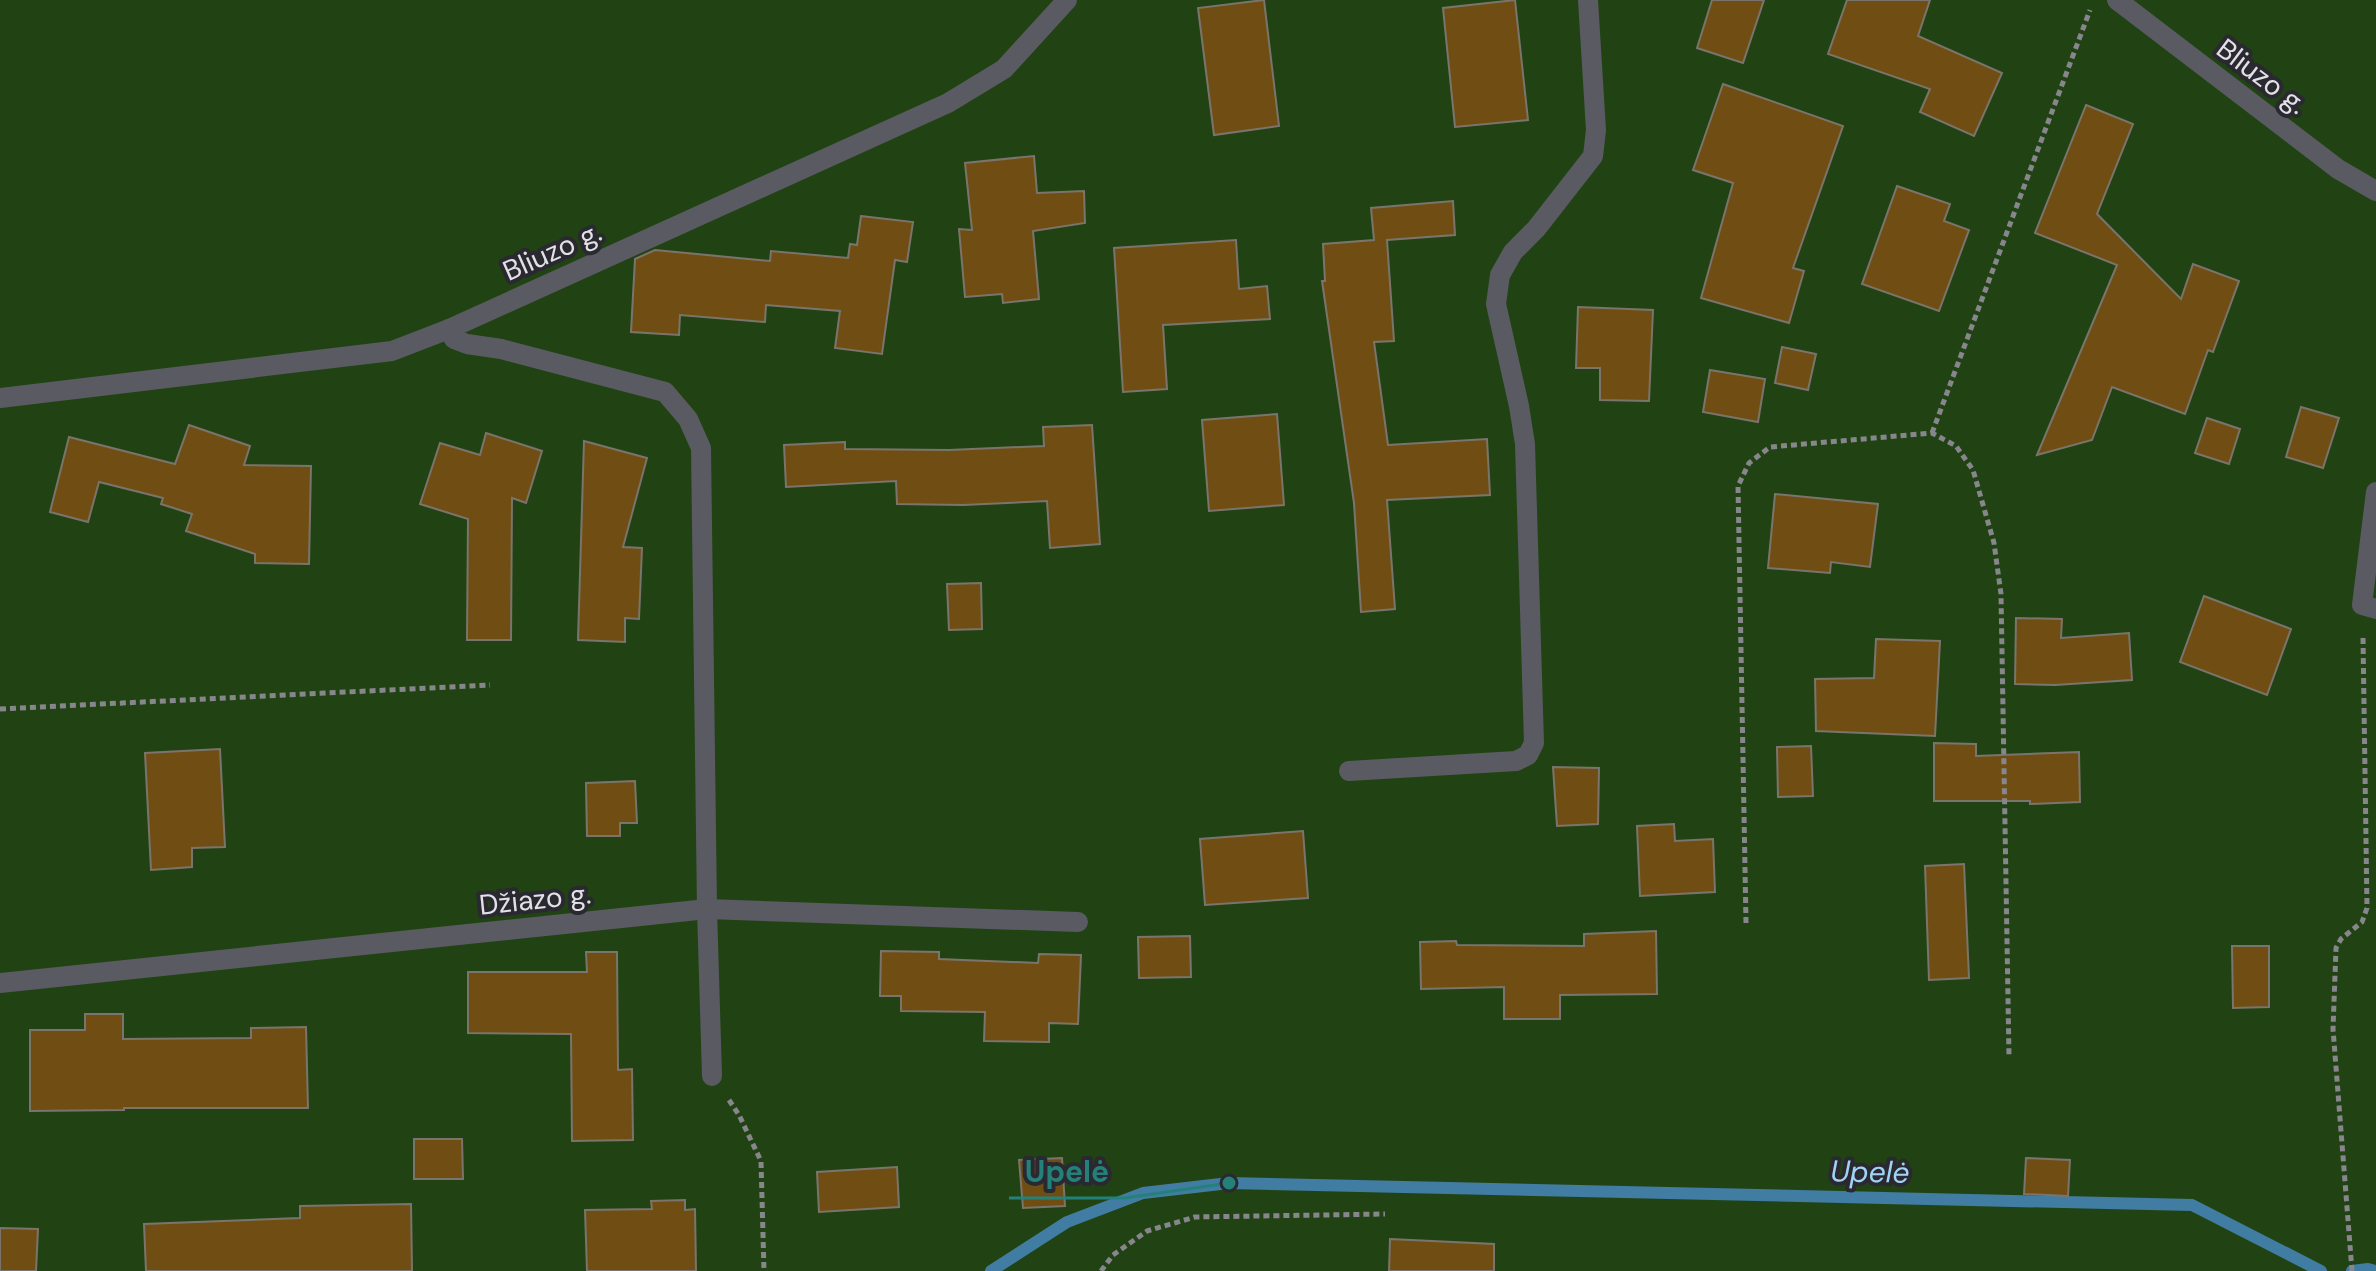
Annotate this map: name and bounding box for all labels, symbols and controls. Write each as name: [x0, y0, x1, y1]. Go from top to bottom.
street label: Bliuzo g.: [2209, 30, 2314, 122]
street label: Bliuzo g.: [497, 213, 607, 289]
street label: Džiazo g.: [477, 875, 593, 924]
callout: Upelė: [1009, 1144, 1125, 1198]
water label: Upelė: [1830, 1151, 1910, 1192]
text: Upelė: [1025, 1152, 1109, 1191]

